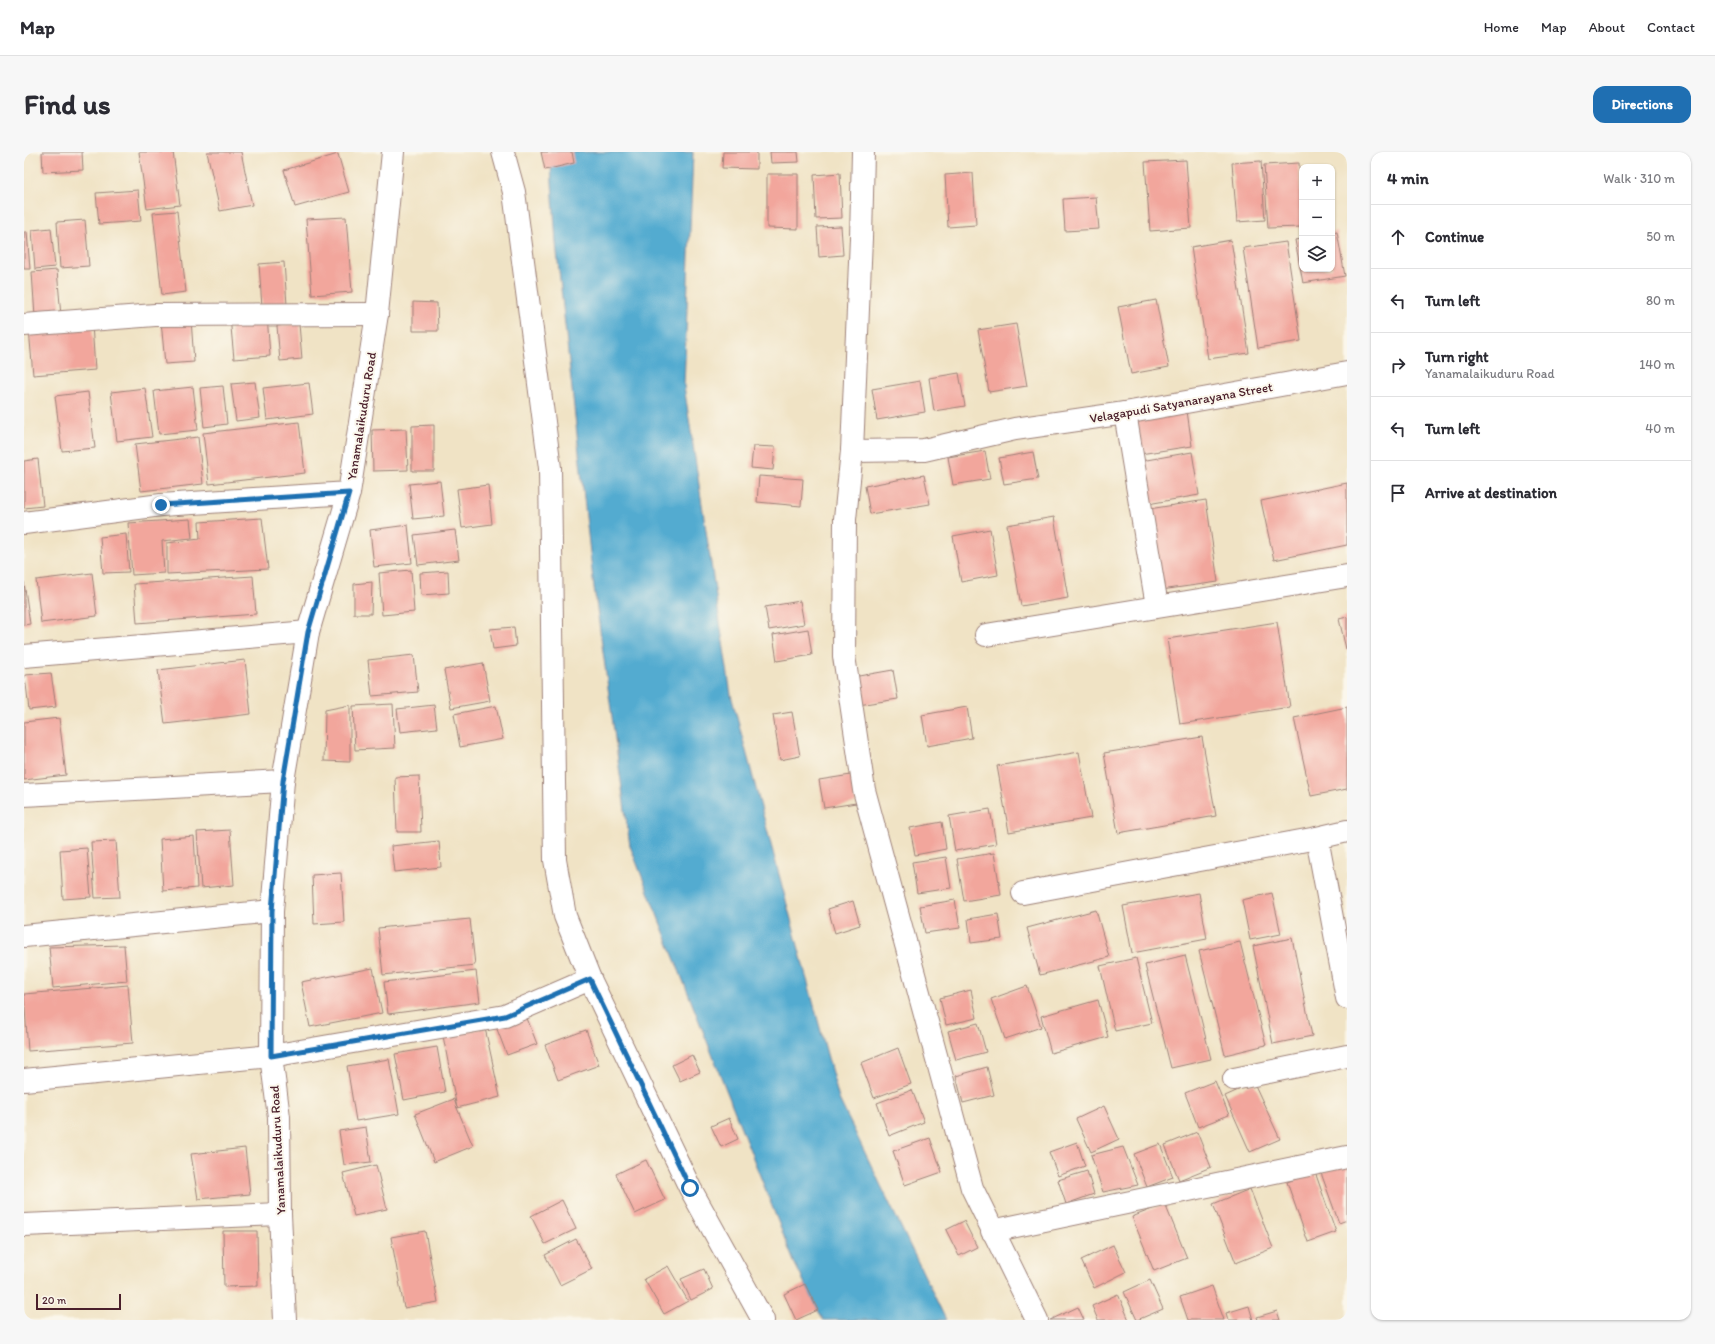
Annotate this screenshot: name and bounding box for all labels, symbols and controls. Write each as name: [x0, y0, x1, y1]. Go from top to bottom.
text: Map: [20, 16, 55, 39]
text: Home: [1484, 19, 1519, 36]
text: Map: [1541, 19, 1567, 36]
text: About: [1589, 19, 1625, 36]
text: Contact: [1647, 19, 1695, 36]
button: Directions: [1593, 86, 1691, 123]
text: Find us: [24, 87, 111, 121]
map controls: [1299, 164, 1335, 272]
button: +: [1299, 164, 1335, 200]
text: 4 min: [1387, 168, 1429, 188]
text: Walk · 310 m: [1603, 171, 1675, 186]
button: −: [1299, 200, 1335, 236]
icon: ahead: [1387, 226, 1409, 248]
text: Continue: [1425, 228, 1484, 246]
text: 50 m: [1646, 229, 1675, 244]
button: layers: [1299, 236, 1335, 272]
icon: left: [1387, 290, 1409, 312]
text: Turn left: [1425, 292, 1480, 310]
text: 80 m: [1646, 293, 1675, 308]
text: Turn right: [1425, 348, 1489, 366]
street label: Yanamalaikuduru Road: [344, 351, 379, 481]
icon: right: [1387, 354, 1409, 376]
text: 140 m: [1639, 357, 1675, 372]
text: Yanamalaikuduru Road: [1425, 366, 1555, 381]
street label: Velagapudi Satyanarayana Street: [1088, 379, 1274, 426]
icon: left: [1387, 418, 1409, 440]
text: Turn left: [1425, 420, 1480, 438]
text: 40 m: [1645, 421, 1675, 436]
icon: arrive: [1387, 482, 1409, 504]
text: Arrive at destination: [1425, 484, 1557, 502]
route end: [152, 496, 170, 514]
street label: Yanamalaikuduru Road: [267, 1085, 288, 1215]
route start: [681, 1179, 699, 1197]
scale bar: [36, 1292, 121, 1311]
text: 20 m: [42, 1294, 66, 1307]

